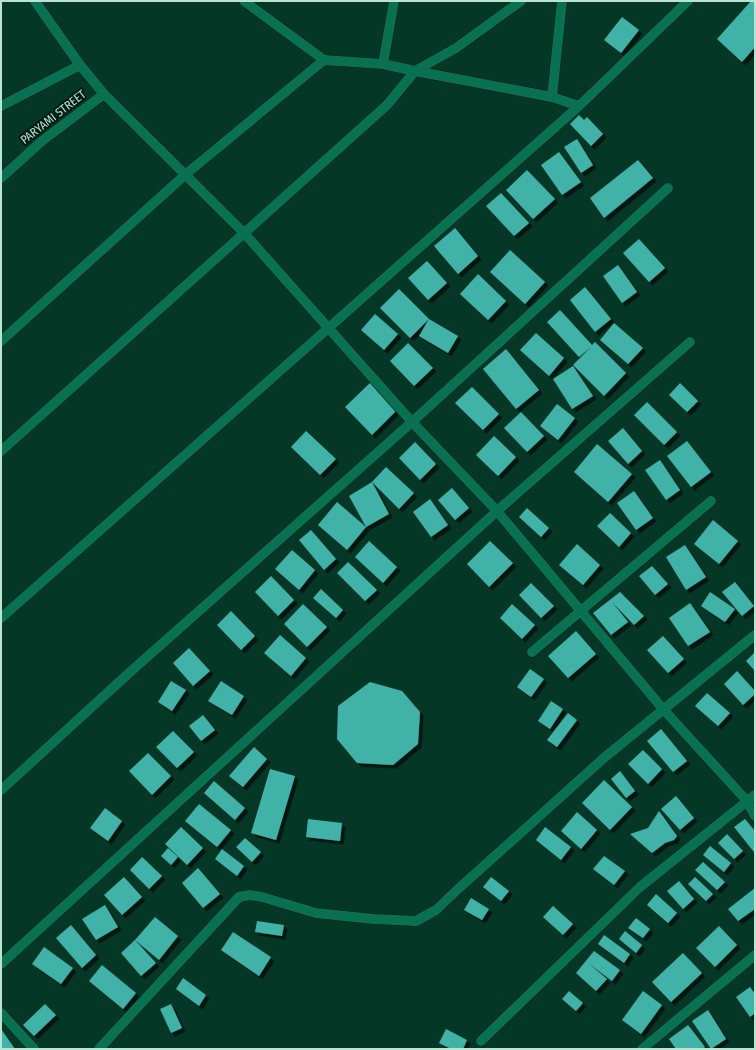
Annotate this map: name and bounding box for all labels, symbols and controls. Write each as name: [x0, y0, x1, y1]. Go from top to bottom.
street label: PARYAMI STREET: [18, 87, 89, 147]

